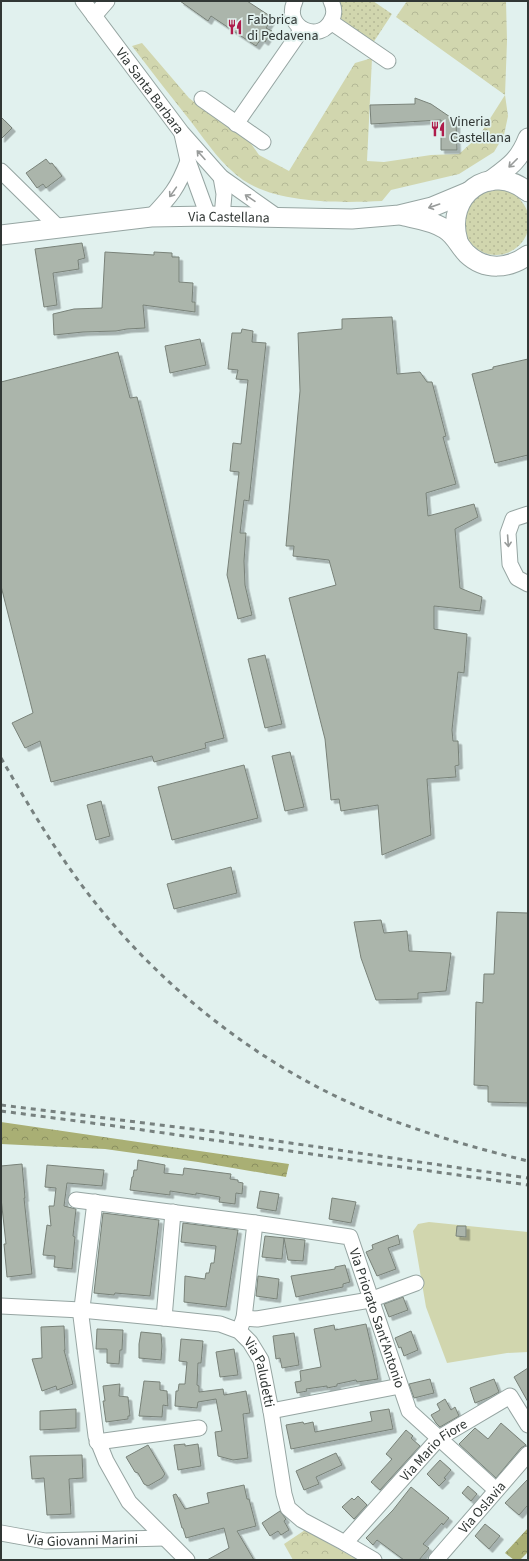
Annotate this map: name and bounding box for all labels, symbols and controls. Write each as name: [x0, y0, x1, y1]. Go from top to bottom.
place label: Fabbrica di Pedavena: [247, 10, 319, 46]
restaurant icon: Fabbrica di Pedavena: [226, 18, 244, 36]
street label: Via Santa Barbara: [110, 44, 188, 139]
place label: Vineria Castellana: [450, 112, 511, 148]
restaurant icon: Vineria Castellana: [429, 120, 447, 138]
one-way arrow: [197, 150, 206, 160]
one-way arrow: [508, 158, 518, 168]
one-way arrow: [169, 186, 177, 197]
one-way arrow: [245, 194, 256, 202]
one-way arrow: [429, 202, 441, 210]
street label: Via Castellana: [188, 207, 270, 228]
one-way arrow: [505, 534, 512, 547]
street label: Via Priorato Sant'Antonio: [344, 1246, 410, 1391]
street label: Via Paludetti: [239, 1333, 279, 1409]
street label: Via Mario Fiore: [396, 1414, 471, 1486]
street label: Via Oslavia: [454, 1477, 511, 1538]
street label: Via Giovanni Marini: [25, 1529, 138, 1552]

